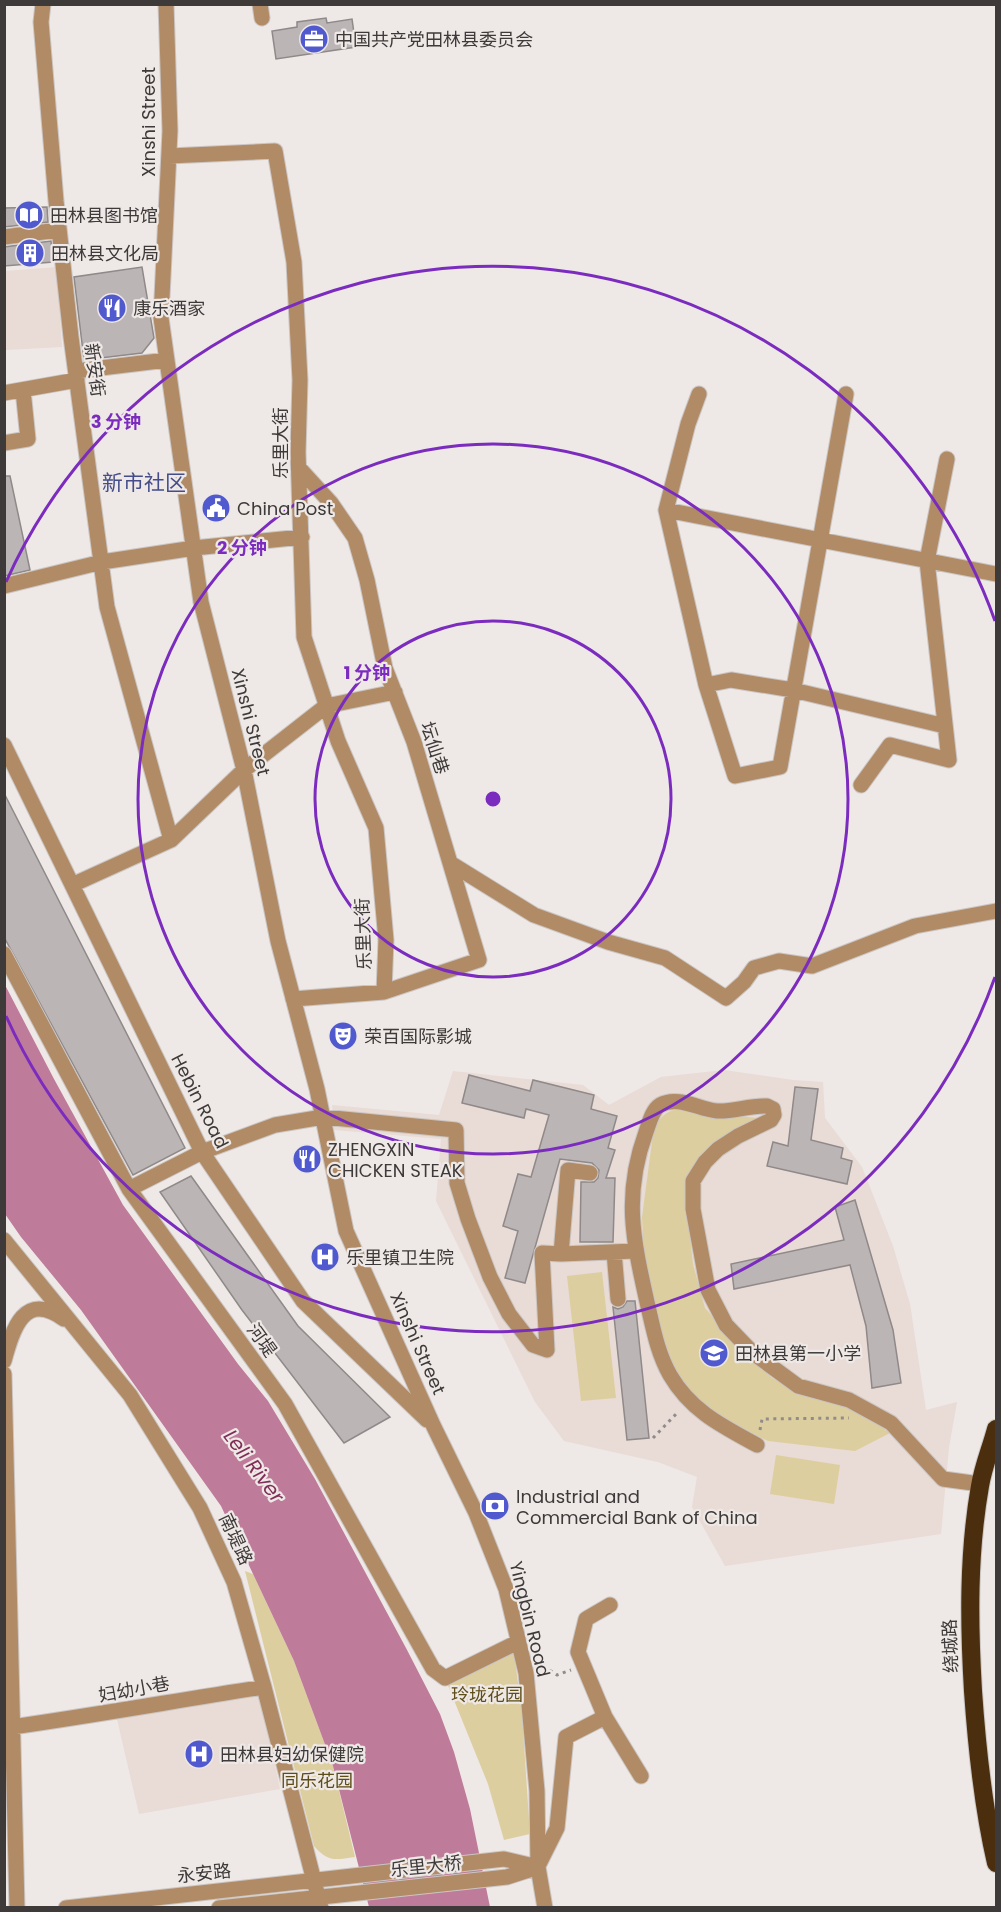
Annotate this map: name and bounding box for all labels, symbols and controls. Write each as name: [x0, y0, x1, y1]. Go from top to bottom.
office icon: 中国共产党田林县委员会: [298, 23, 330, 55]
place label: 中国共产党田林县委员会: [335, 27, 533, 52]
street label: Xinshi Street: [136, 67, 161, 177]
library icon: 田林县图书馆: [13, 199, 45, 231]
place label: 田林县图书馆: [50, 203, 158, 228]
building icon: 田林县文化局: [14, 237, 46, 269]
place label: 田林县文化局: [51, 241, 159, 266]
restaurant icon: 康乐酒家: [96, 292, 128, 324]
place label: 康乐酒家: [133, 296, 205, 321]
street label: 新安街: [79, 342, 111, 398]
street label: 乐里大街: [268, 407, 293, 479]
text: 3 分钟: [91, 409, 141, 434]
district label: 新市社区: [102, 468, 186, 497]
public building icon: China Post: [200, 492, 232, 524]
place label: China Post: [237, 496, 333, 521]
text: 2 分钟: [217, 535, 267, 560]
text: 1 分钟: [344, 660, 390, 685]
street label: Xinshi Street: [226, 666, 276, 778]
street label: 坛仙巷: [415, 718, 455, 778]
centre of rings: [483, 789, 503, 809]
street label: 乐里大街: [349, 898, 377, 970]
theatre icon: 荣百国际影城: [327, 1020, 359, 1052]
place label: 荣百国际影城: [364, 1024, 472, 1049]
street label: Hebin Road: [165, 1049, 235, 1153]
place label: ZHENGXIN CHICKEN STEAK: [328, 1137, 463, 1183]
restaurant icon: ZHENGXIN CHICKEN STEAK: [291, 1143, 323, 1175]
hospital icon: 乐里镇卫生院: [309, 1241, 341, 1273]
place label: 乐里镇卫生院: [346, 1245, 454, 1270]
street label: Xinshi Street: [384, 1288, 452, 1398]
street label: 河堤: [241, 1318, 283, 1362]
school or university icon: 田林县第一小学: [698, 1337, 730, 1369]
place label: 田林县第一小学: [735, 1341, 861, 1366]
water label: Leli River: [217, 1424, 291, 1509]
place label: Industrial and Commercial Bank of China: [516, 1484, 758, 1530]
bank icon: Industrial and Commercial Bank of China: [479, 1490, 511, 1522]
street label: 南堤路: [213, 1509, 259, 1569]
street label: Yingbin Road: [504, 1559, 556, 1679]
street label: 绕城路: [937, 1619, 963, 1673]
street label: 妇幼小巷: [96, 1670, 172, 1708]
park label: 玲珑花园: [451, 1682, 523, 1707]
hospital icon: 田林县妇幼保健院: [183, 1738, 215, 1770]
place label: 田林县妇幼保健院: [220, 1742, 364, 1767]
park label: 同乐花园: [281, 1768, 353, 1793]
street label: 乐里大桥: [389, 1850, 463, 1882]
street label: 永安路: [176, 1858, 232, 1888]

